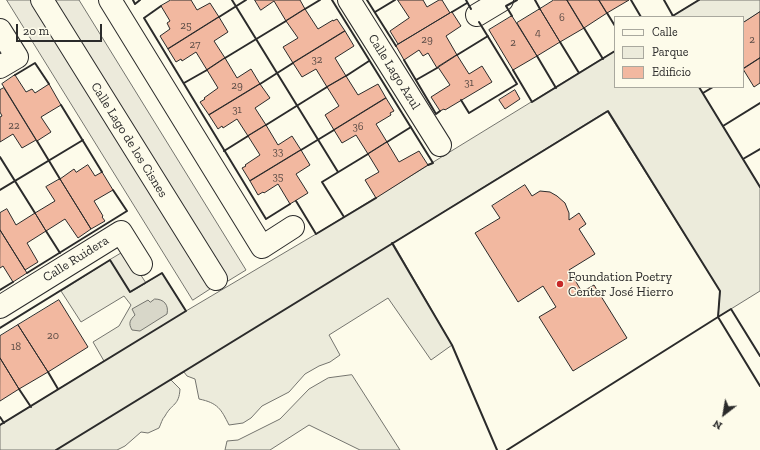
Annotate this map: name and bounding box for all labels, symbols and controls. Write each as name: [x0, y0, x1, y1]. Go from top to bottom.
house number: 6: [559, 11, 565, 25]
scale bar: [18, 16, 104, 42]
legend: [614, 16, 744, 88]
house number: 25: [180, 19, 192, 33]
text: 20 m: [23, 24, 49, 38]
text: Calle: [652, 25, 678, 39]
house number: 4: [535, 26, 541, 40]
street label: Calle Lago Azul: [365, 31, 423, 113]
house number: 29: [421, 33, 433, 47]
house number: 2: [749, 33, 755, 47]
house number: 2: [510, 36, 516, 50]
house number: 27: [190, 38, 200, 52]
text: Parque: [652, 45, 688, 59]
house number: 32: [311, 53, 323, 67]
text: Edificio: [652, 65, 691, 79]
house number: 31: [464, 76, 474, 90]
house number: 29: [231, 79, 243, 93]
street label: Calle Lago de los Cisnes: [87, 80, 171, 200]
house number: 31: [232, 103, 242, 117]
house number: 22: [8, 119, 20, 133]
house number: 36: [352, 120, 364, 134]
house number: 33: [273, 145, 283, 159]
house number: 35: [272, 170, 284, 184]
street label: Calle Ruidera: [40, 233, 112, 285]
place label: Foundation Poetry Center José Hierro: [568, 269, 673, 300]
marker: Foundation Poetry Center José Hierro: [555, 279, 565, 289]
house number: 20: [47, 329, 59, 343]
house number: 18: [11, 340, 21, 354]
north arrow: [704, 394, 744, 434]
text: N: [711, 417, 724, 432]

